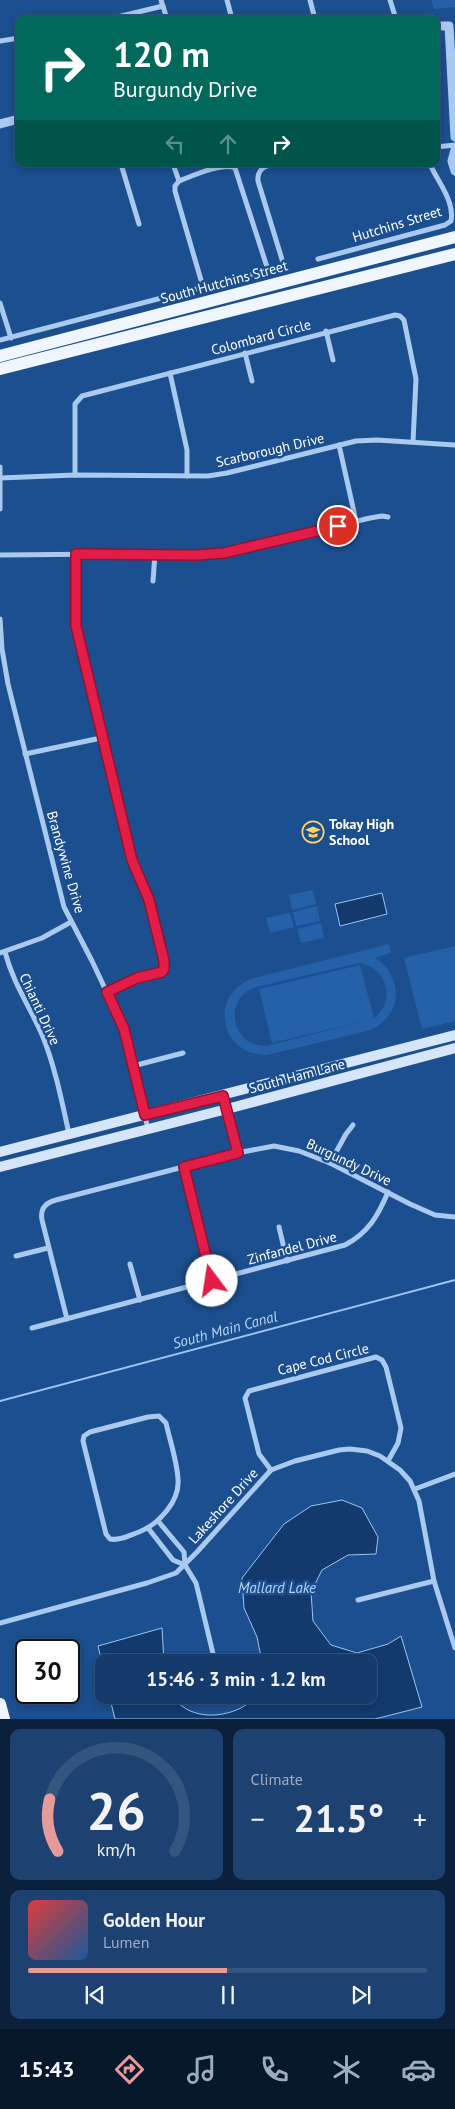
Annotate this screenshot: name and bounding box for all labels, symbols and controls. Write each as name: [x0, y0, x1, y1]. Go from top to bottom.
text: 120 m: [113, 31, 210, 77]
icon: right: [30, 35, 95, 100]
text: Burgundy Drive: [113, 75, 257, 103]
icon: left: [161, 130, 189, 158]
icon: ahead: [214, 130, 242, 158]
icon: right: [267, 130, 295, 158]
street label: Hutchins Street: [350, 202, 444, 246]
street label: South Hutchins Street: [158, 256, 290, 308]
street label: Colombard Circle: [209, 315, 313, 359]
street label: Scarborough Drive: [214, 429, 326, 471]
pin: [317, 505, 359, 547]
icon: arrive: [324, 512, 352, 540]
street label: Brandywine Drive: [43, 809, 89, 915]
place label: Tokay High School: [329, 815, 394, 849]
school or university icon: Tokay High School: [301, 820, 325, 844]
street label: Chianti Drive: [15, 970, 65, 1048]
street label: South Ham Lane: [247, 1055, 347, 1097]
street label: Burgundy Drive: [304, 1134, 394, 1190]
street label: Zinfandel Drive: [245, 1227, 339, 1269]
position arrow: [185, 1254, 237, 1306]
water label: South Main Canal: [170, 1306, 279, 1353]
street label: Cape Cod Circle: [275, 1339, 371, 1379]
street label: Lakeshore Drive: [184, 1464, 262, 1548]
water label: Mallard Lake: [238, 1578, 316, 1597]
speed limit sign: 30: [15, 1639, 80, 1704]
text: 15:46 · 3 min · 1.2 km: [146, 1667, 326, 1691]
text: Climate: [251, 1769, 303, 1789]
text: 26: [87, 1777, 146, 1844]
text: 21.5°: [293, 1793, 384, 1842]
text: −: [251, 1800, 265, 1837]
text: +: [413, 1800, 427, 1837]
text: km/h: [97, 1838, 136, 1861]
text: Golden Hour: [103, 1908, 205, 1932]
text: Lumen: [103, 1932, 149, 1952]
icon: previous: [81, 1981, 109, 2009]
icon: pause: [214, 1981, 242, 2009]
icon: next: [347, 1981, 375, 2009]
icon: directions: [112, 2052, 147, 2087]
icon: music: [184, 2052, 219, 2087]
icon: phone: [257, 2052, 292, 2087]
icon: climate: [329, 2052, 364, 2087]
icon: car: [401, 2052, 436, 2087]
text: 15:43: [19, 2055, 75, 2083]

